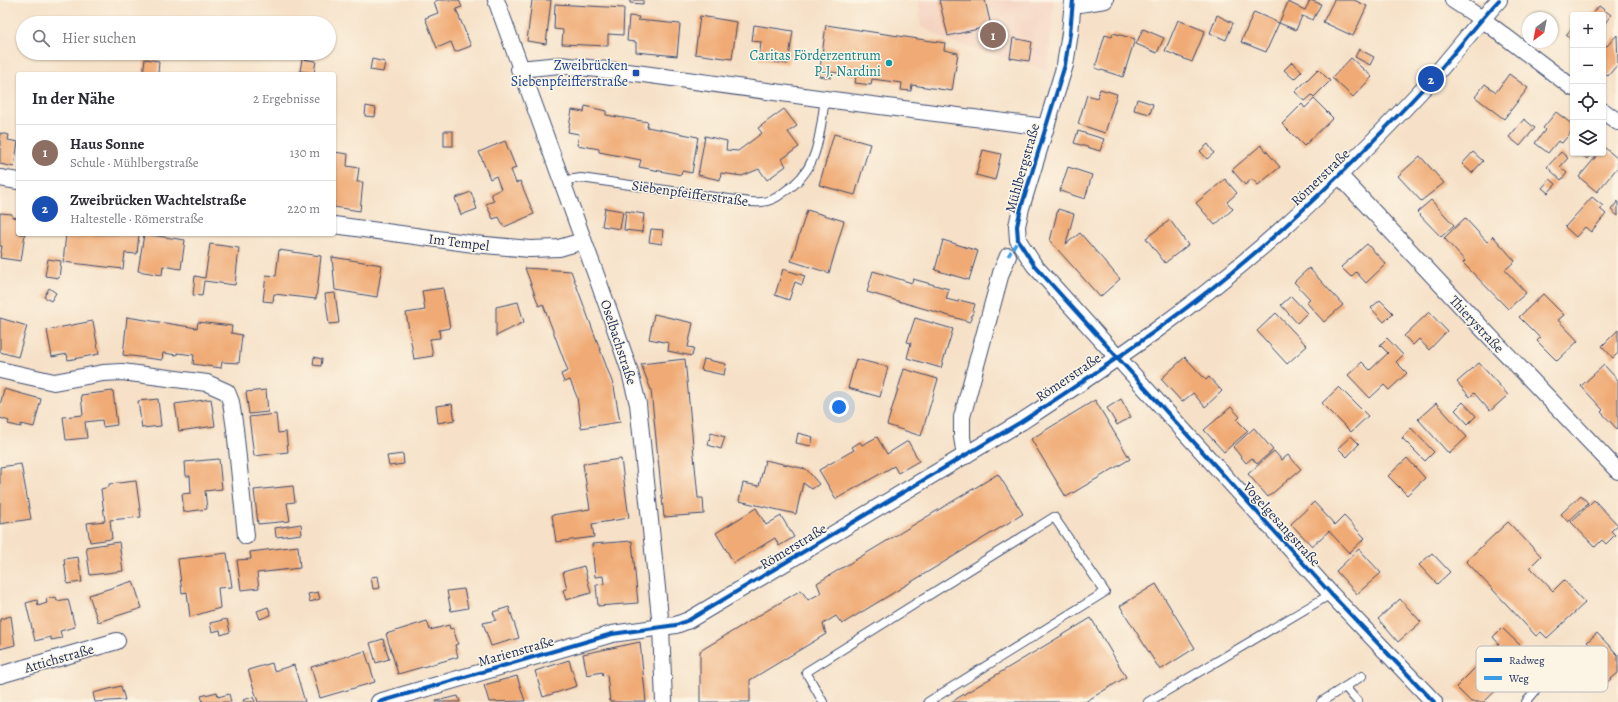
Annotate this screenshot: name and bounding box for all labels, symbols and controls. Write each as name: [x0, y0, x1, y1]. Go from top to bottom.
north arrow: [1522, 12, 1558, 48]
map controls: [1570, 12, 1606, 156]
button: +: [1570, 12, 1606, 48]
search box: [16, 16, 336, 60]
pin: 1: [980, 20, 1006, 50]
icon: search: [30, 27, 52, 49]
text: Hier suchen: [62, 28, 136, 48]
place label: Caritas Förderzentrum P-J. Nardini: [749, 46, 881, 81]
button: −: [1570, 48, 1606, 84]
place label: Zweibrücken Siebenpfeifferstraße: [511, 56, 628, 91]
marker: Caritas Förderzentrum P-J. Nardini: [884, 58, 894, 68]
pin: 2: [1418, 64, 1444, 94]
marker: Zweibrücken Siebenpfeifferstraße: [631, 68, 641, 78]
button: locate: [1570, 84, 1606, 120]
text: In der Nähe: [32, 87, 115, 110]
text: 2 Ergebnisse: [253, 90, 320, 107]
button: layers: [1570, 120, 1606, 156]
street label: Mühlbergstraße: [1001, 121, 1044, 215]
text: Haus Sonne: [70, 134, 145, 154]
text: 1: [43, 144, 47, 161]
text: 130 m: [290, 144, 320, 161]
street label: Römerstraße: [1287, 144, 1354, 210]
text: Schule · Mühlbergstraße: [70, 154, 199, 171]
street label: Siebenpfeifferstraße: [631, 176, 749, 211]
text: Zweibrücken Wachtelstraße: [70, 190, 246, 210]
text: 2: [42, 200, 48, 217]
text: 220 m: [287, 200, 320, 217]
text: Haltestelle · Römerstraße: [70, 210, 204, 227]
street label: Im Tempel: [427, 229, 491, 256]
street label: Thierystraße: [1445, 291, 1508, 357]
street label: Oselbachstraße: [596, 297, 641, 387]
street label: Römerstraße: [1032, 349, 1105, 406]
your location: [829, 397, 849, 417]
street label: Vogelgesangstraße: [1238, 477, 1325, 571]
street label: Römerstraße: [756, 519, 830, 574]
street label: Marienstraße: [476, 632, 556, 671]
street label: Attichstraße: [21, 640, 96, 678]
legend: [1476, 646, 1608, 692]
text: Radweg: [1509, 653, 1545, 668]
text: Weg: [1508, 671, 1529, 686]

